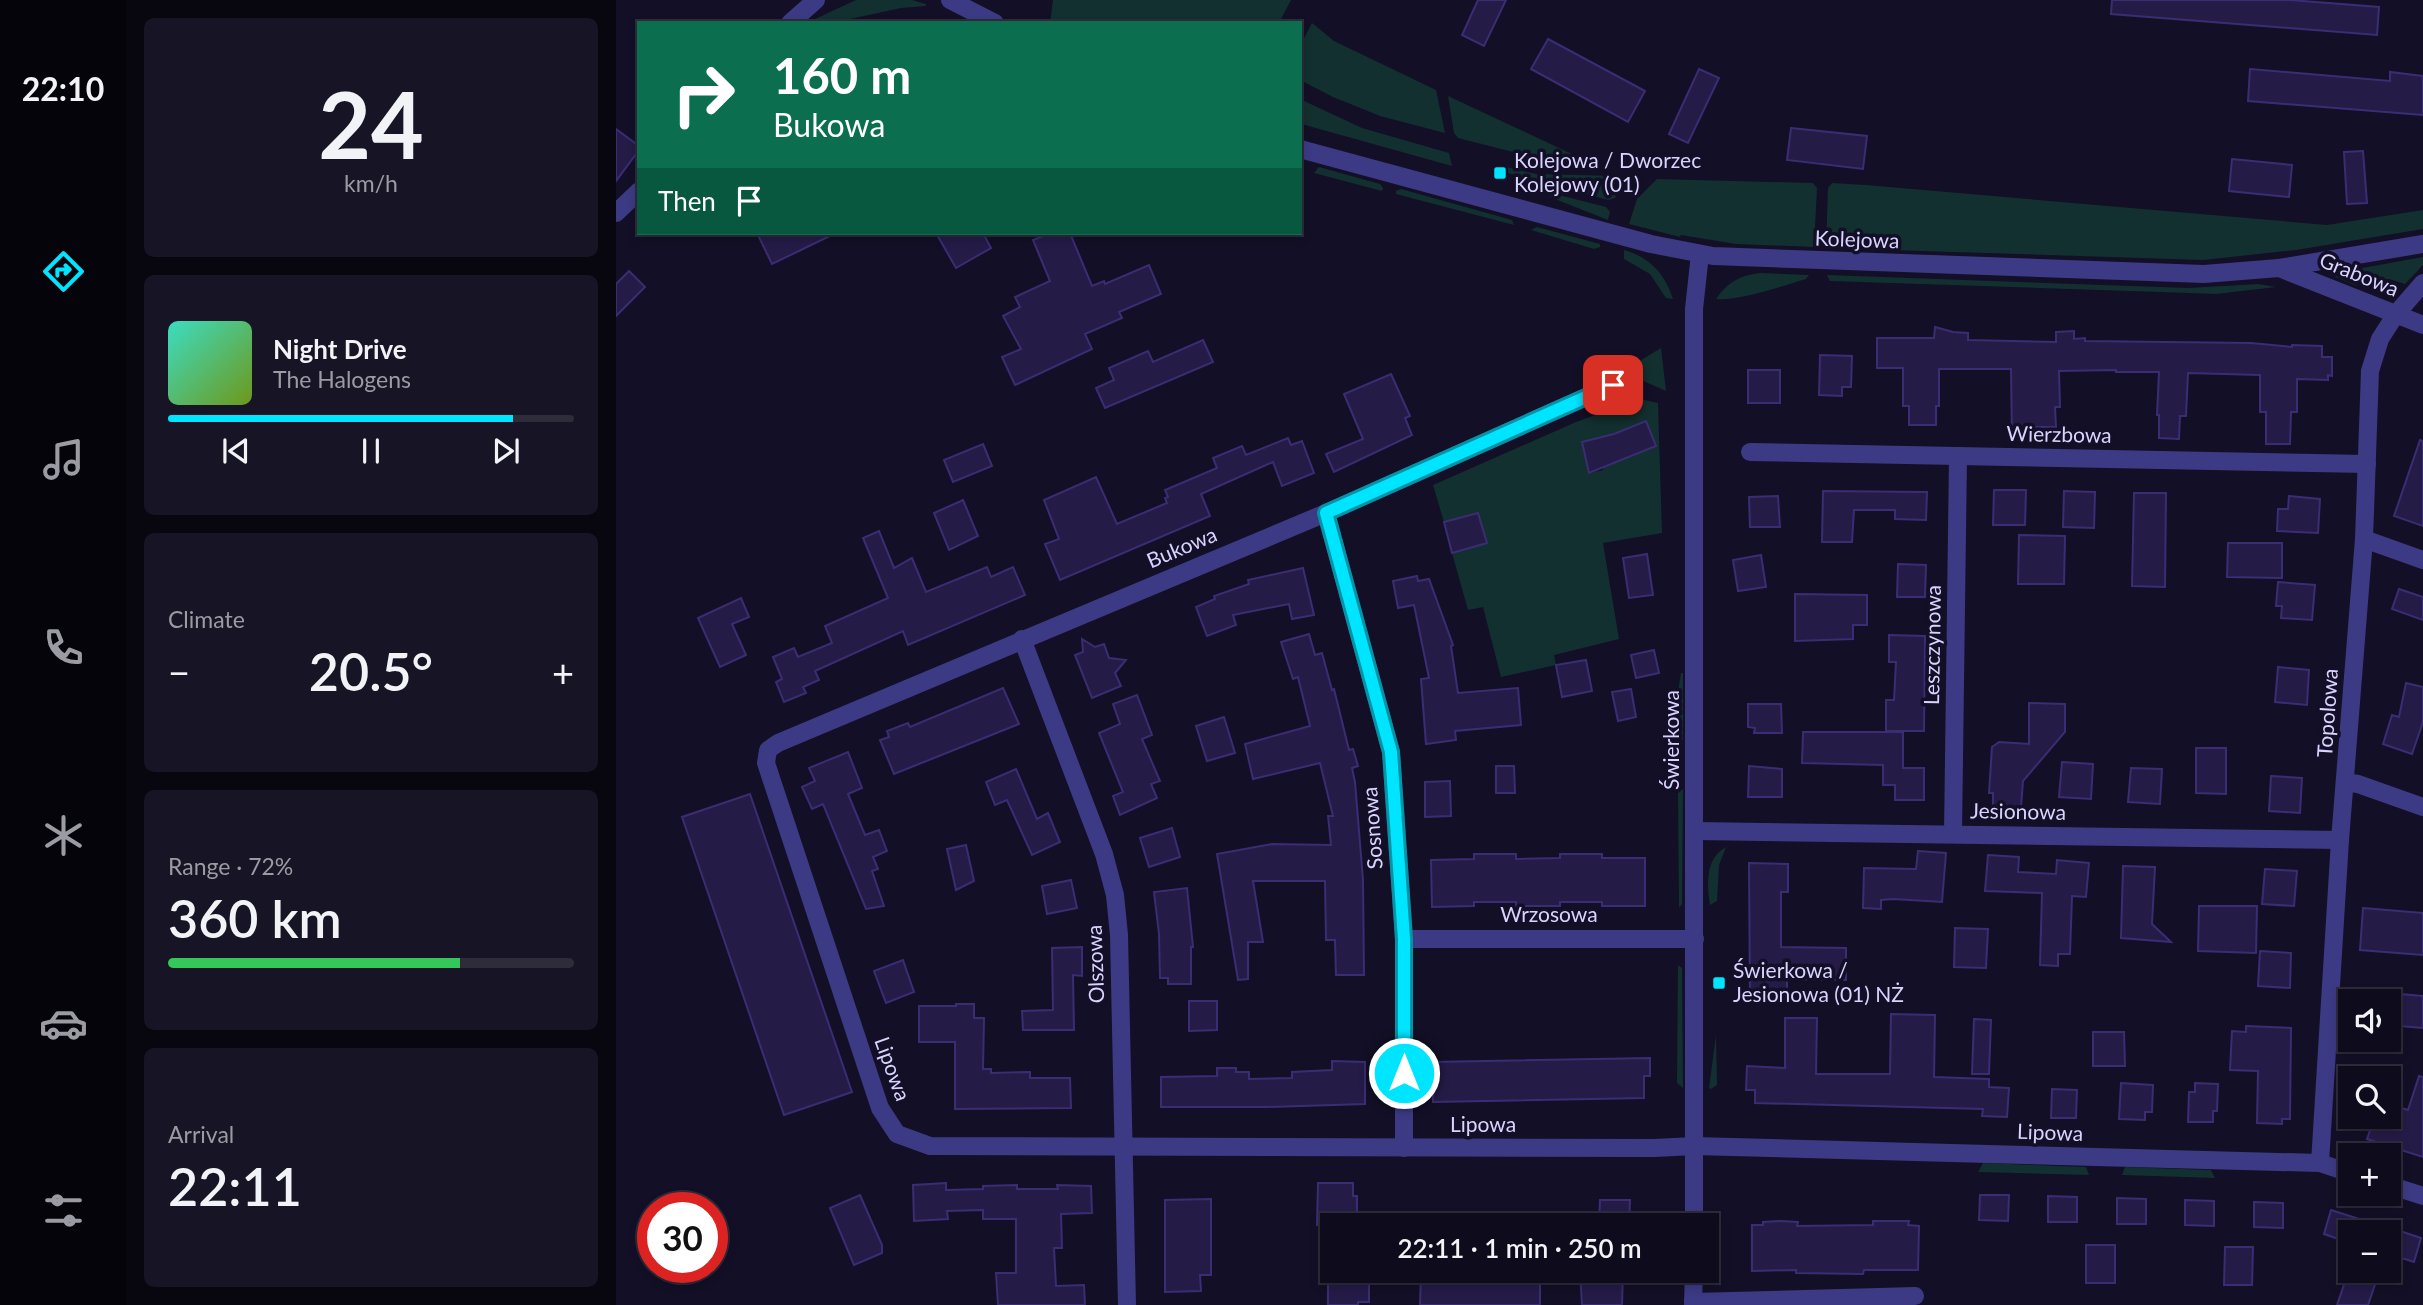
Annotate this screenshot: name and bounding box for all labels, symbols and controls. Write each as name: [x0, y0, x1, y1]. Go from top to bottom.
text: 160 m: [773, 46, 911, 104]
icon: right: [658, 49, 749, 140]
text: 22:10: [22, 69, 104, 108]
text: 24: [318, 69, 424, 178]
text: Bukowa: [773, 105, 885, 144]
place label: Kolejowa / Dworzec Kolejowy (01): [1514, 147, 1701, 196]
marker: Kolejowa / Dworzec Kolejowy (01): [1492, 165, 1508, 181]
text: km/h: [344, 169, 398, 197]
icon: arrive: [730, 182, 768, 220]
text: Then: [658, 185, 716, 217]
street label: Kolejowa: [1814, 225, 1900, 252]
street label: Grabowa: [2316, 246, 2403, 301]
icon: directions: [39, 247, 88, 296]
text: Night Drive: [273, 333, 407, 365]
pin: [1583, 355, 1643, 415]
text: The Halogens: [273, 365, 411, 393]
icon: arrive: [1594, 366, 1632, 404]
street label: Wierzbowa: [2006, 420, 2112, 447]
icon: previous: [217, 432, 255, 470]
icon: pause: [352, 432, 390, 470]
icon: next: [487, 432, 525, 470]
icon: music: [39, 435, 88, 484]
street label: Bukowa: [1143, 521, 1220, 573]
street label: Leszczynowa: [1918, 585, 1945, 705]
text: Climate: [168, 605, 245, 633]
icon: phone: [39, 623, 88, 672]
text: 20.5°: [309, 640, 433, 702]
text: −: [168, 649, 190, 695]
text: +: [552, 649, 574, 695]
street label: Topolowa: [2311, 668, 2342, 758]
street label: Świerkowa: [1658, 690, 1683, 790]
street label: Sosnowa: [1356, 786, 1387, 870]
street label: Jesionowa: [1970, 797, 2066, 824]
icon: climate: [39, 811, 88, 860]
text: Range · 72%: [168, 852, 293, 880]
text: 360 km: [168, 887, 342, 949]
street label: Wrzosowa: [1500, 901, 1598, 926]
street label: Olszowa: [1081, 924, 1108, 1004]
place label: Świerkowa / Jesionowa (01) NŻ: [1733, 957, 1904, 1006]
marker: Świerkowa / Jesionowa (01) NŻ: [1711, 975, 1727, 991]
map controls: [2338, 989, 2401, 1283]
button: sound: [2338, 989, 2401, 1052]
icon: car: [39, 999, 88, 1048]
street label: Lipowa: [870, 1033, 916, 1104]
position arrow: [1367, 1036, 1441, 1110]
button: search: [2338, 1066, 2401, 1129]
street label: Lipowa: [1450, 1111, 1516, 1136]
street label: Lipowa: [2017, 1118, 2084, 1145]
text: Arrival: [168, 1120, 234, 1148]
button: +: [2338, 1143, 2401, 1206]
text: 22:11: [168, 1155, 302, 1217]
icon: filters: [39, 1186, 88, 1235]
speed limit sign: 30: [637, 1192, 728, 1283]
button: −: [2338, 1220, 2401, 1283]
text: 22:11 · 1 min · 250 m: [1397, 1232, 1642, 1264]

